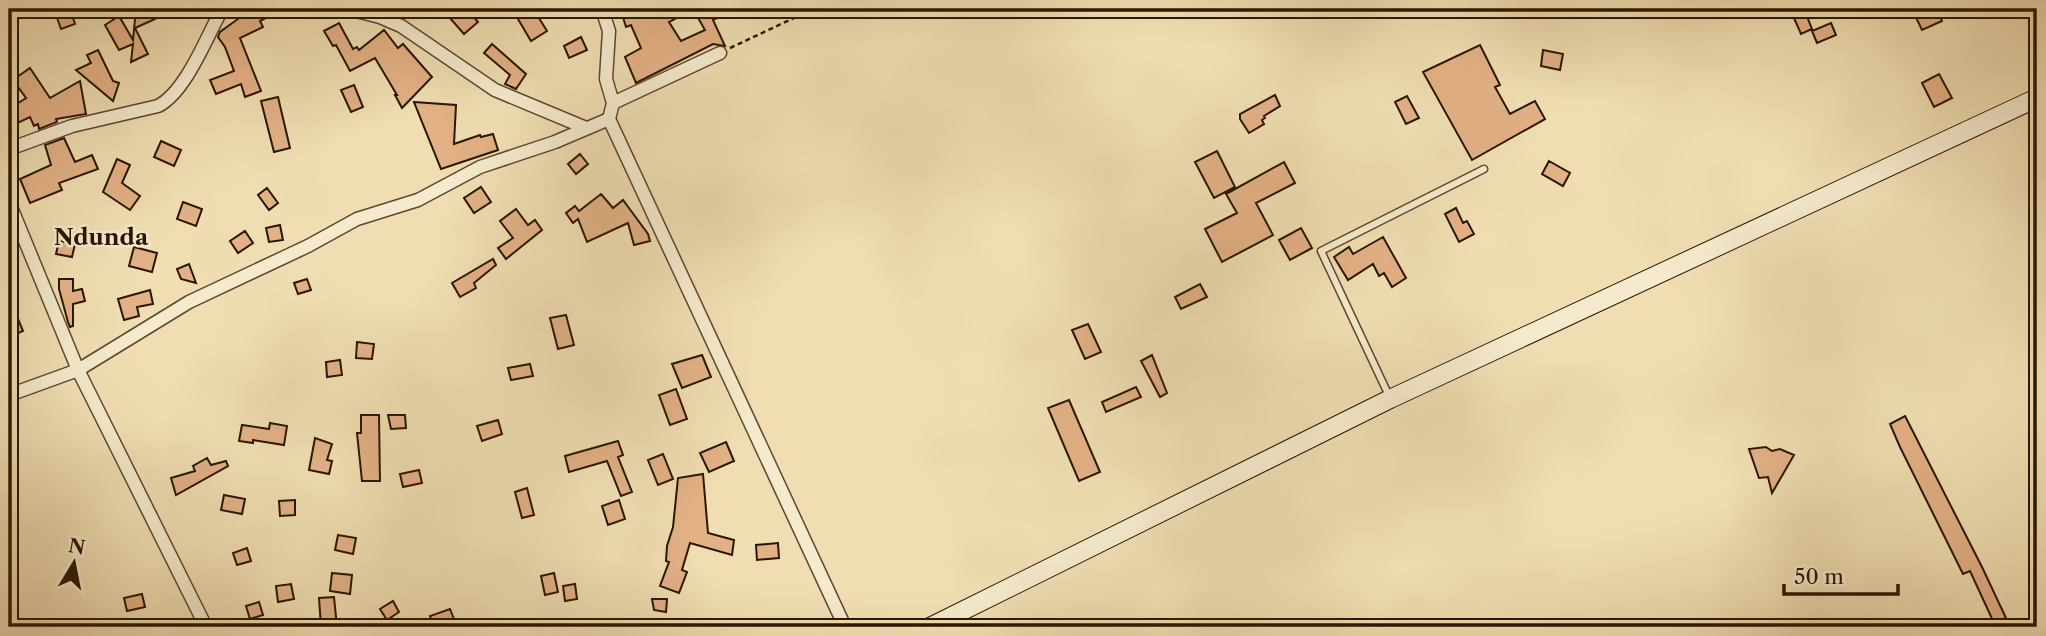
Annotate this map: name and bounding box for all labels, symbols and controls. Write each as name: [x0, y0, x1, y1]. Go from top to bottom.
district label: Ndunda: [54, 223, 149, 251]
north arrow: [38, 528, 108, 598]
text: N: [67, 534, 87, 560]
scale bar: [1784, 552, 1897, 596]
text: 50 m: [1794, 564, 1844, 589]

